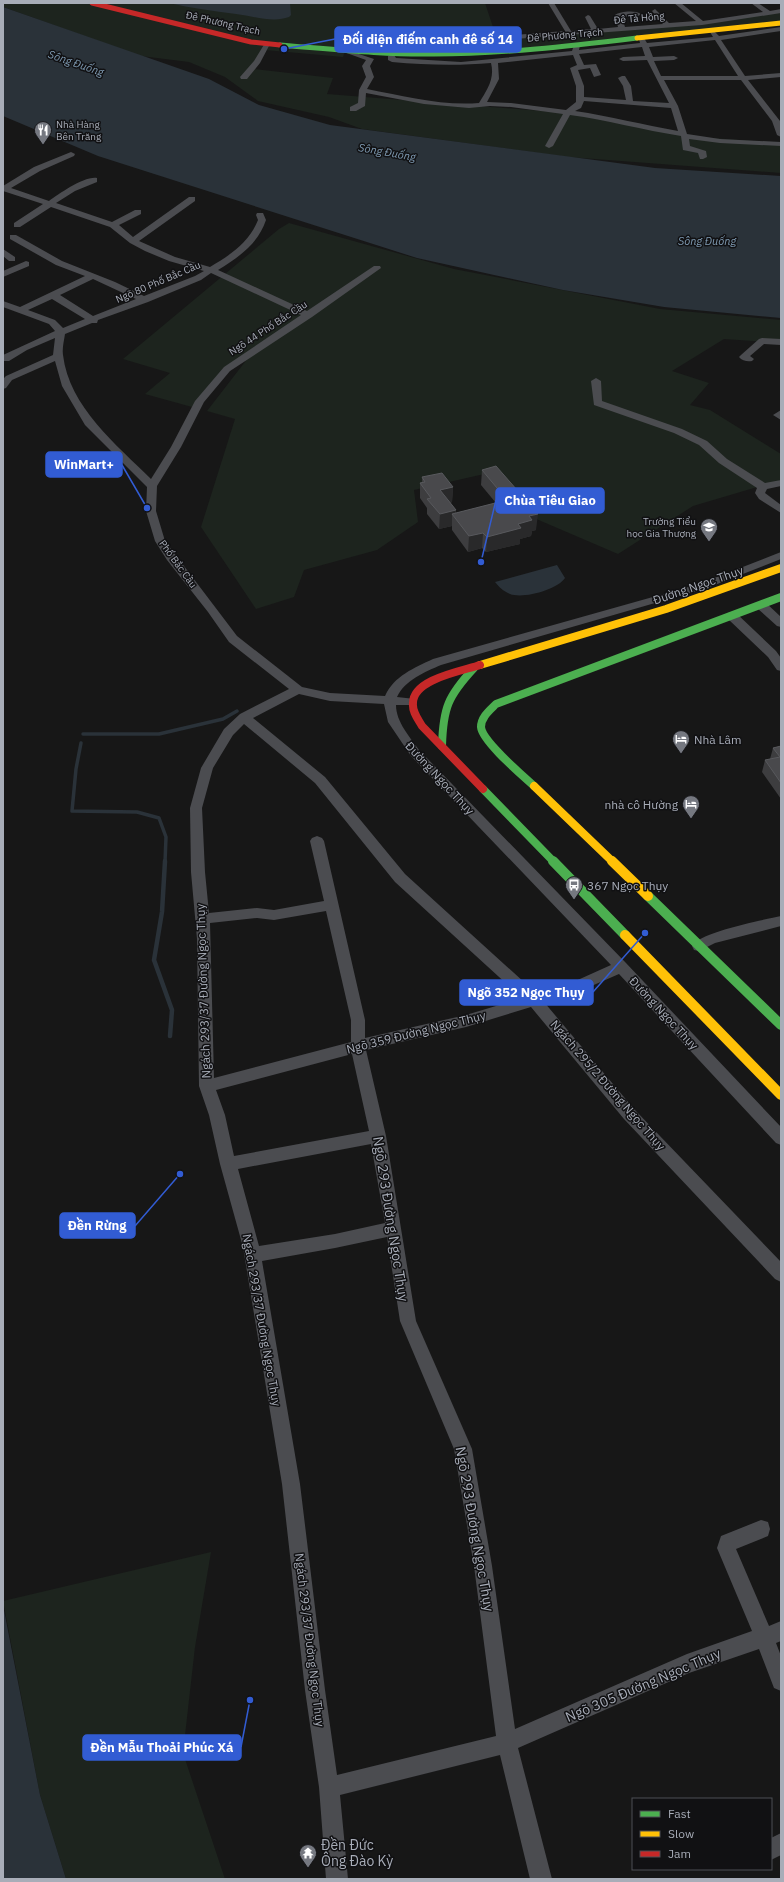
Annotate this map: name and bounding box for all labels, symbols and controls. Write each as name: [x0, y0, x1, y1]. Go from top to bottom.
street label: Đê Phương Trạch: [185, 8, 261, 38]
street label: Đê Tả Hồng: [613, 9, 666, 27]
street label: Đê Phương Trạch: [527, 25, 603, 45]
callout: Đối diện điếm canh đê số 14: [335, 27, 521, 52]
text: Đối diện điếm canh đê số 14: [343, 31, 513, 48]
water label: Sông Đuống: [46, 47, 106, 79]
place label: Nhà Hàng Bên Trăng: [56, 118, 102, 143]
restaurant icon: Nhà Hàng Bên Trăng: [33, 120, 53, 145]
water label: Sông Đuống: [357, 140, 417, 164]
water label: Sông Đuống: [678, 234, 736, 248]
street label: Ngõ 80 Phố Bắc Cầu: [114, 258, 202, 306]
street label: Ngõ 44 Phố Bắc Cầu: [226, 298, 310, 358]
callout: WinMart+: [46, 452, 122, 477]
text: WinMart+: [54, 456, 114, 473]
callout: Chùa Tiêu Giao: [496, 488, 604, 513]
text: Chùa Tiêu Giao: [504, 492, 596, 509]
place label: Trường Tiểu học Gia Thượng: [627, 515, 697, 540]
school or university icon: Trường Tiểu học Gia Thượng: [699, 517, 719, 542]
street label: Phố Bắc Cầu: [156, 537, 200, 591]
street label: Đường Ngọc Thụy: [651, 563, 745, 607]
hotel icon: Nhà Lâm: [671, 729, 691, 754]
place label: Nhà Lâm: [694, 732, 741, 747]
street label: Đường Ngọc Thụy: [402, 738, 478, 818]
hotel icon: nhà cô Hường: [681, 794, 701, 819]
place label: nhà cô Hường: [604, 797, 679, 812]
bus stop icon: 367 Ngọc Thụy: [564, 875, 584, 900]
place label: 367 Ngọc Thụy: [587, 878, 668, 893]
street label: Ngách 293/37 Đường Ngọc Thụy: [192, 903, 214, 1079]
street label: Đường Ngọc Thụy: [626, 973, 702, 1053]
callout: Ngõ 352 Ngọc Thụy: [460, 980, 593, 1005]
text: Ngõ 352 Ngọc Thụy: [467, 984, 585, 1001]
street label: Ngõ 359 Đường Ngọc Thụy: [345, 1007, 487, 1057]
street label: Ngách 295/2 Đường Ngọc Thụy: [547, 1017, 669, 1153]
street label: Ngõ 293 Đường Ngọc Thụy: [369, 1135, 413, 1303]
callout: Đền Rừng: [60, 1213, 135, 1238]
text: Đền Rừng: [68, 1217, 127, 1234]
street label: Ngách 293/37 Đường Ngọc Thụy: [239, 1233, 285, 1407]
street label: Ngõ 293 Đường Ngọc Thụy: [452, 1445, 498, 1613]
street label: Ngách 293/37 Đường Ngọc Thụy: [292, 1552, 328, 1728]
street label: Ngõ 305 Đường Ngọc Thụy: [563, 1644, 723, 1726]
callout: Đền Mẫu Thoải Phúc Xá: [83, 1735, 241, 1760]
text: Đền Mẫu Thoải Phúc Xá: [91, 1739, 233, 1756]
legend: [632, 1798, 772, 1870]
text: Fast: [668, 1806, 691, 1821]
text: Slow: [668, 1826, 694, 1841]
place label: Đền Đức Ông Đào Kỳ: [321, 1836, 393, 1870]
temple icon: Đền Đức Ông Đào Kỳ: [298, 1843, 318, 1868]
text: Jam: [668, 1846, 691, 1861]

